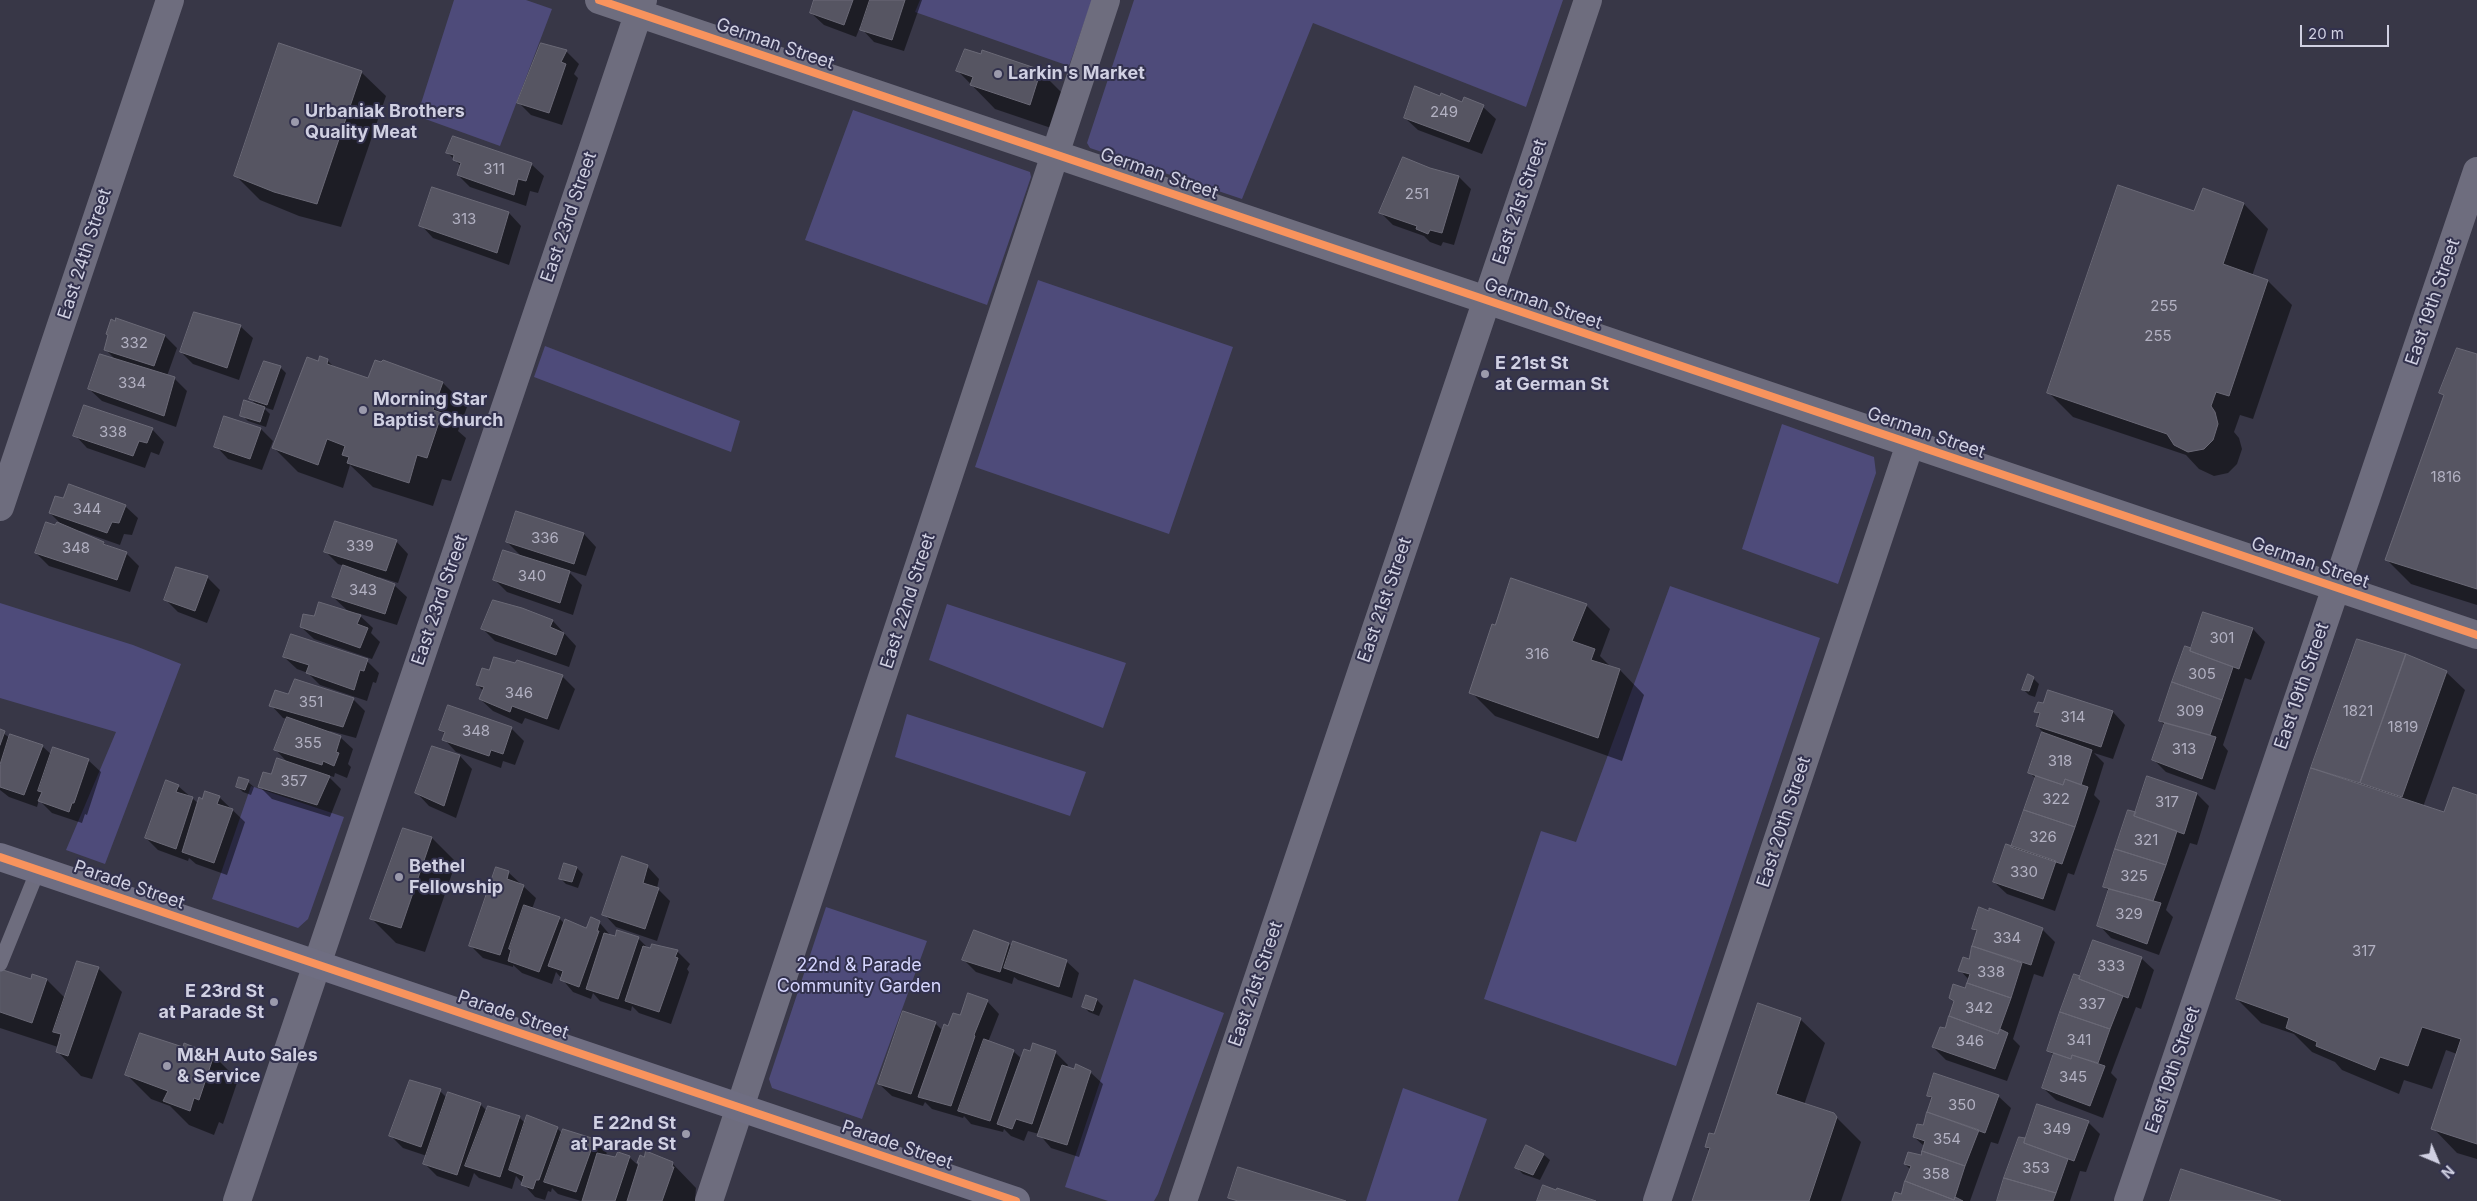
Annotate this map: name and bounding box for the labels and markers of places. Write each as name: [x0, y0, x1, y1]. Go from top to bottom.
place label: Larkin's Market: [1008, 63, 1145, 85]
marker: Larkin's Market: [992, 68, 1004, 80]
place label: Urbaniak Brothers Quality Meat: [305, 101, 465, 144]
marker: Urbaniak Brothers Quality Meat: [289, 116, 301, 128]
place label: E 21st St at German St: [1495, 353, 1609, 396]
marker: E 21st St at German St: [1479, 368, 1491, 380]
place label: Morning Star Baptist Church: [373, 389, 504, 432]
marker: Morning Star Baptist Church: [357, 404, 369, 416]
place label: Bethel Fellowship: [409, 856, 503, 899]
marker: Bethel Fellowship: [393, 871, 405, 883]
place label: E 23rd St at Parade St: [159, 981, 264, 1024]
marker: E 23rd St at Parade St: [268, 996, 280, 1008]
place label: M&H Auto Sales & Service: [177, 1045, 318, 1088]
marker: M&H Auto Sales & Service: [161, 1060, 173, 1072]
place label: E 22nd St at Parade St: [571, 1113, 676, 1156]
marker: E 22nd St at Parade St: [680, 1128, 692, 1140]

